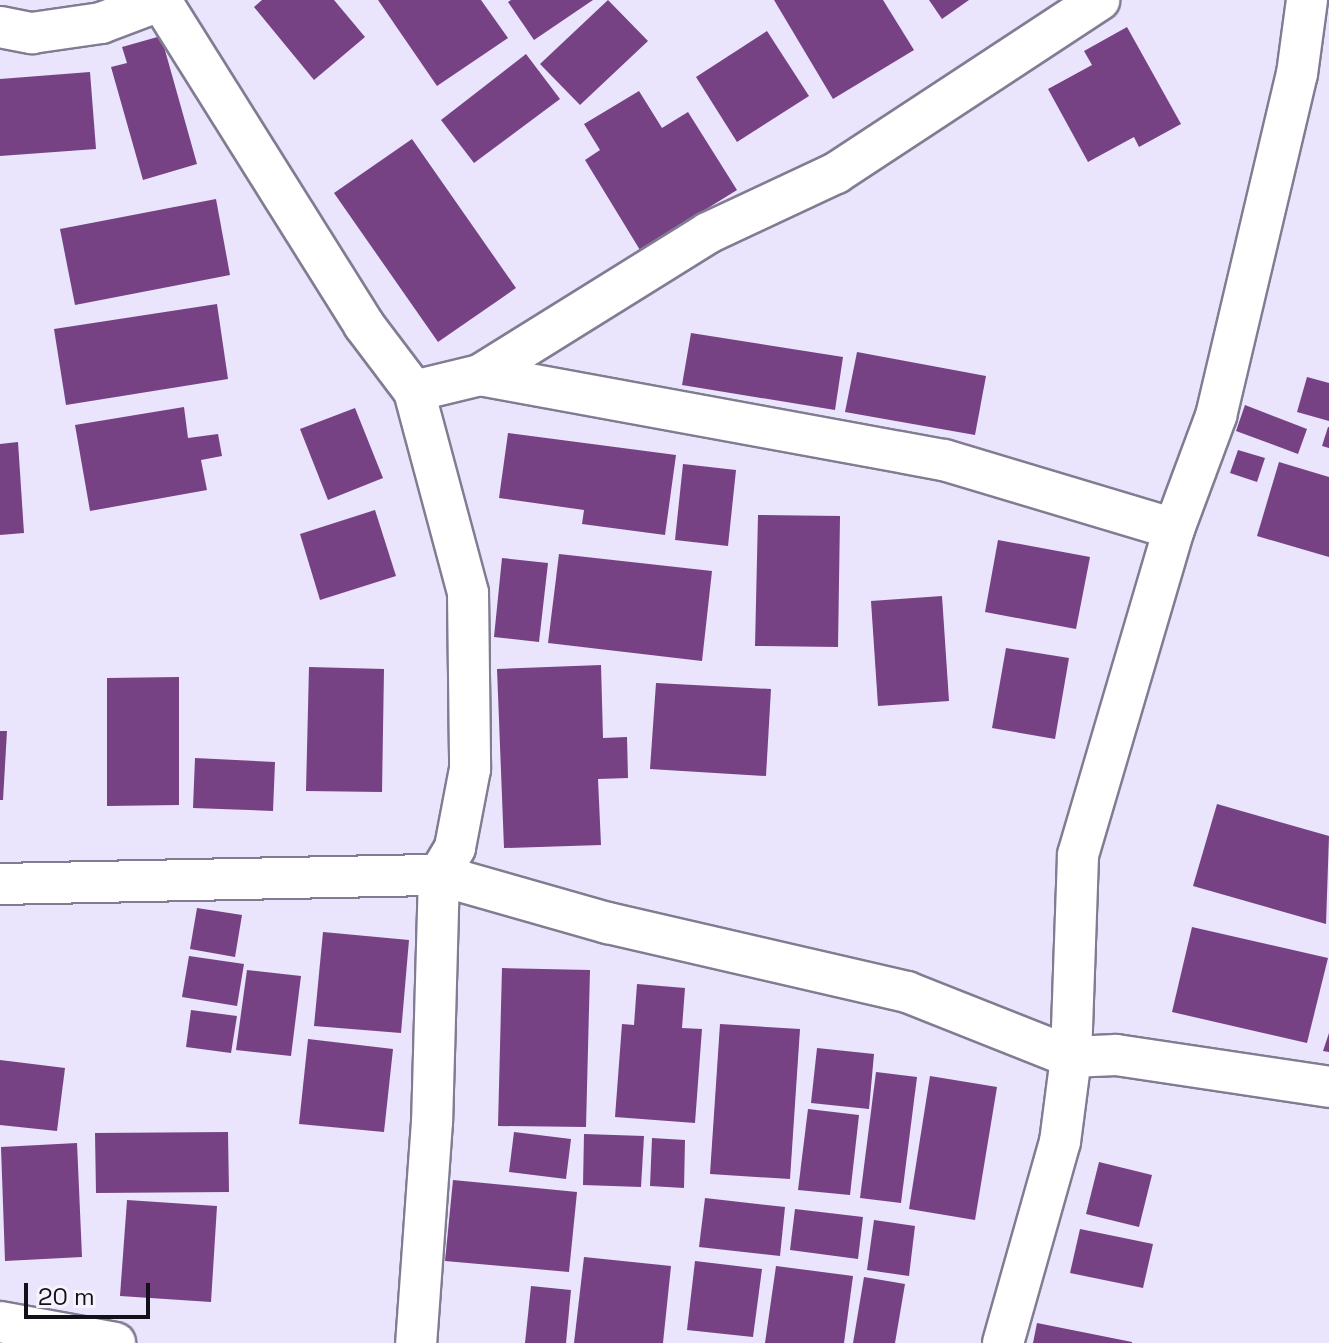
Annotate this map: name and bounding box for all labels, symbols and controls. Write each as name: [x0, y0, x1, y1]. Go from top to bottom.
scale bar: [28, 1267, 154, 1317]
text: 20 m: [38, 1281, 95, 1312]

